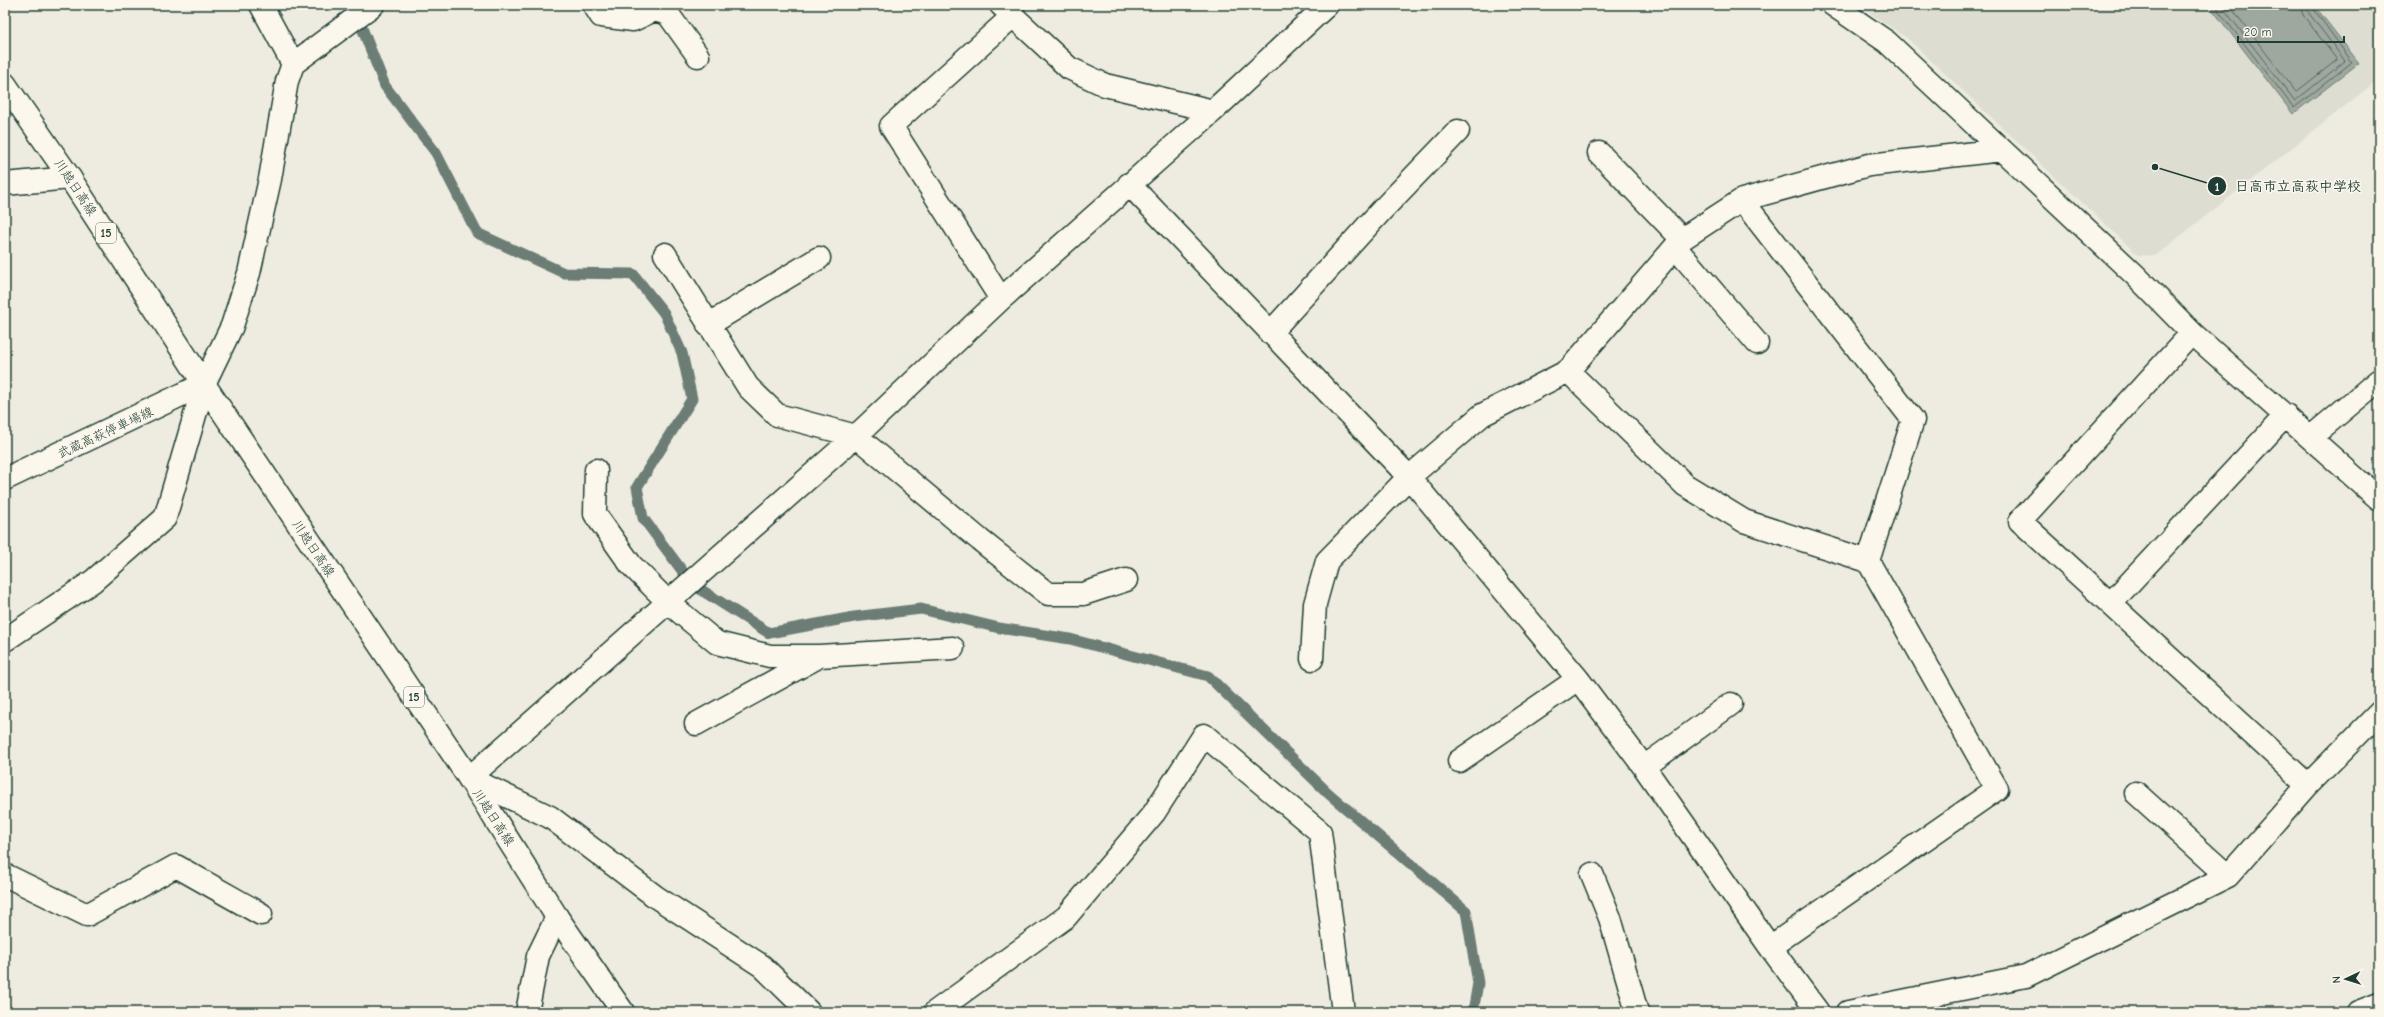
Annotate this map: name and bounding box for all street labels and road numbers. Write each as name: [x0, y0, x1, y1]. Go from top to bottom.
street label: 川越日高線: [51, 156, 101, 219]
road number: 15: [96, 223, 116, 243]
street label: 武蔵高萩停車場線: [55, 403, 156, 461]
street label: 川越日高線: [289, 517, 339, 580]
road number: 15: [404, 687, 424, 707]
street label: 川越日高線: [470, 786, 518, 849]

